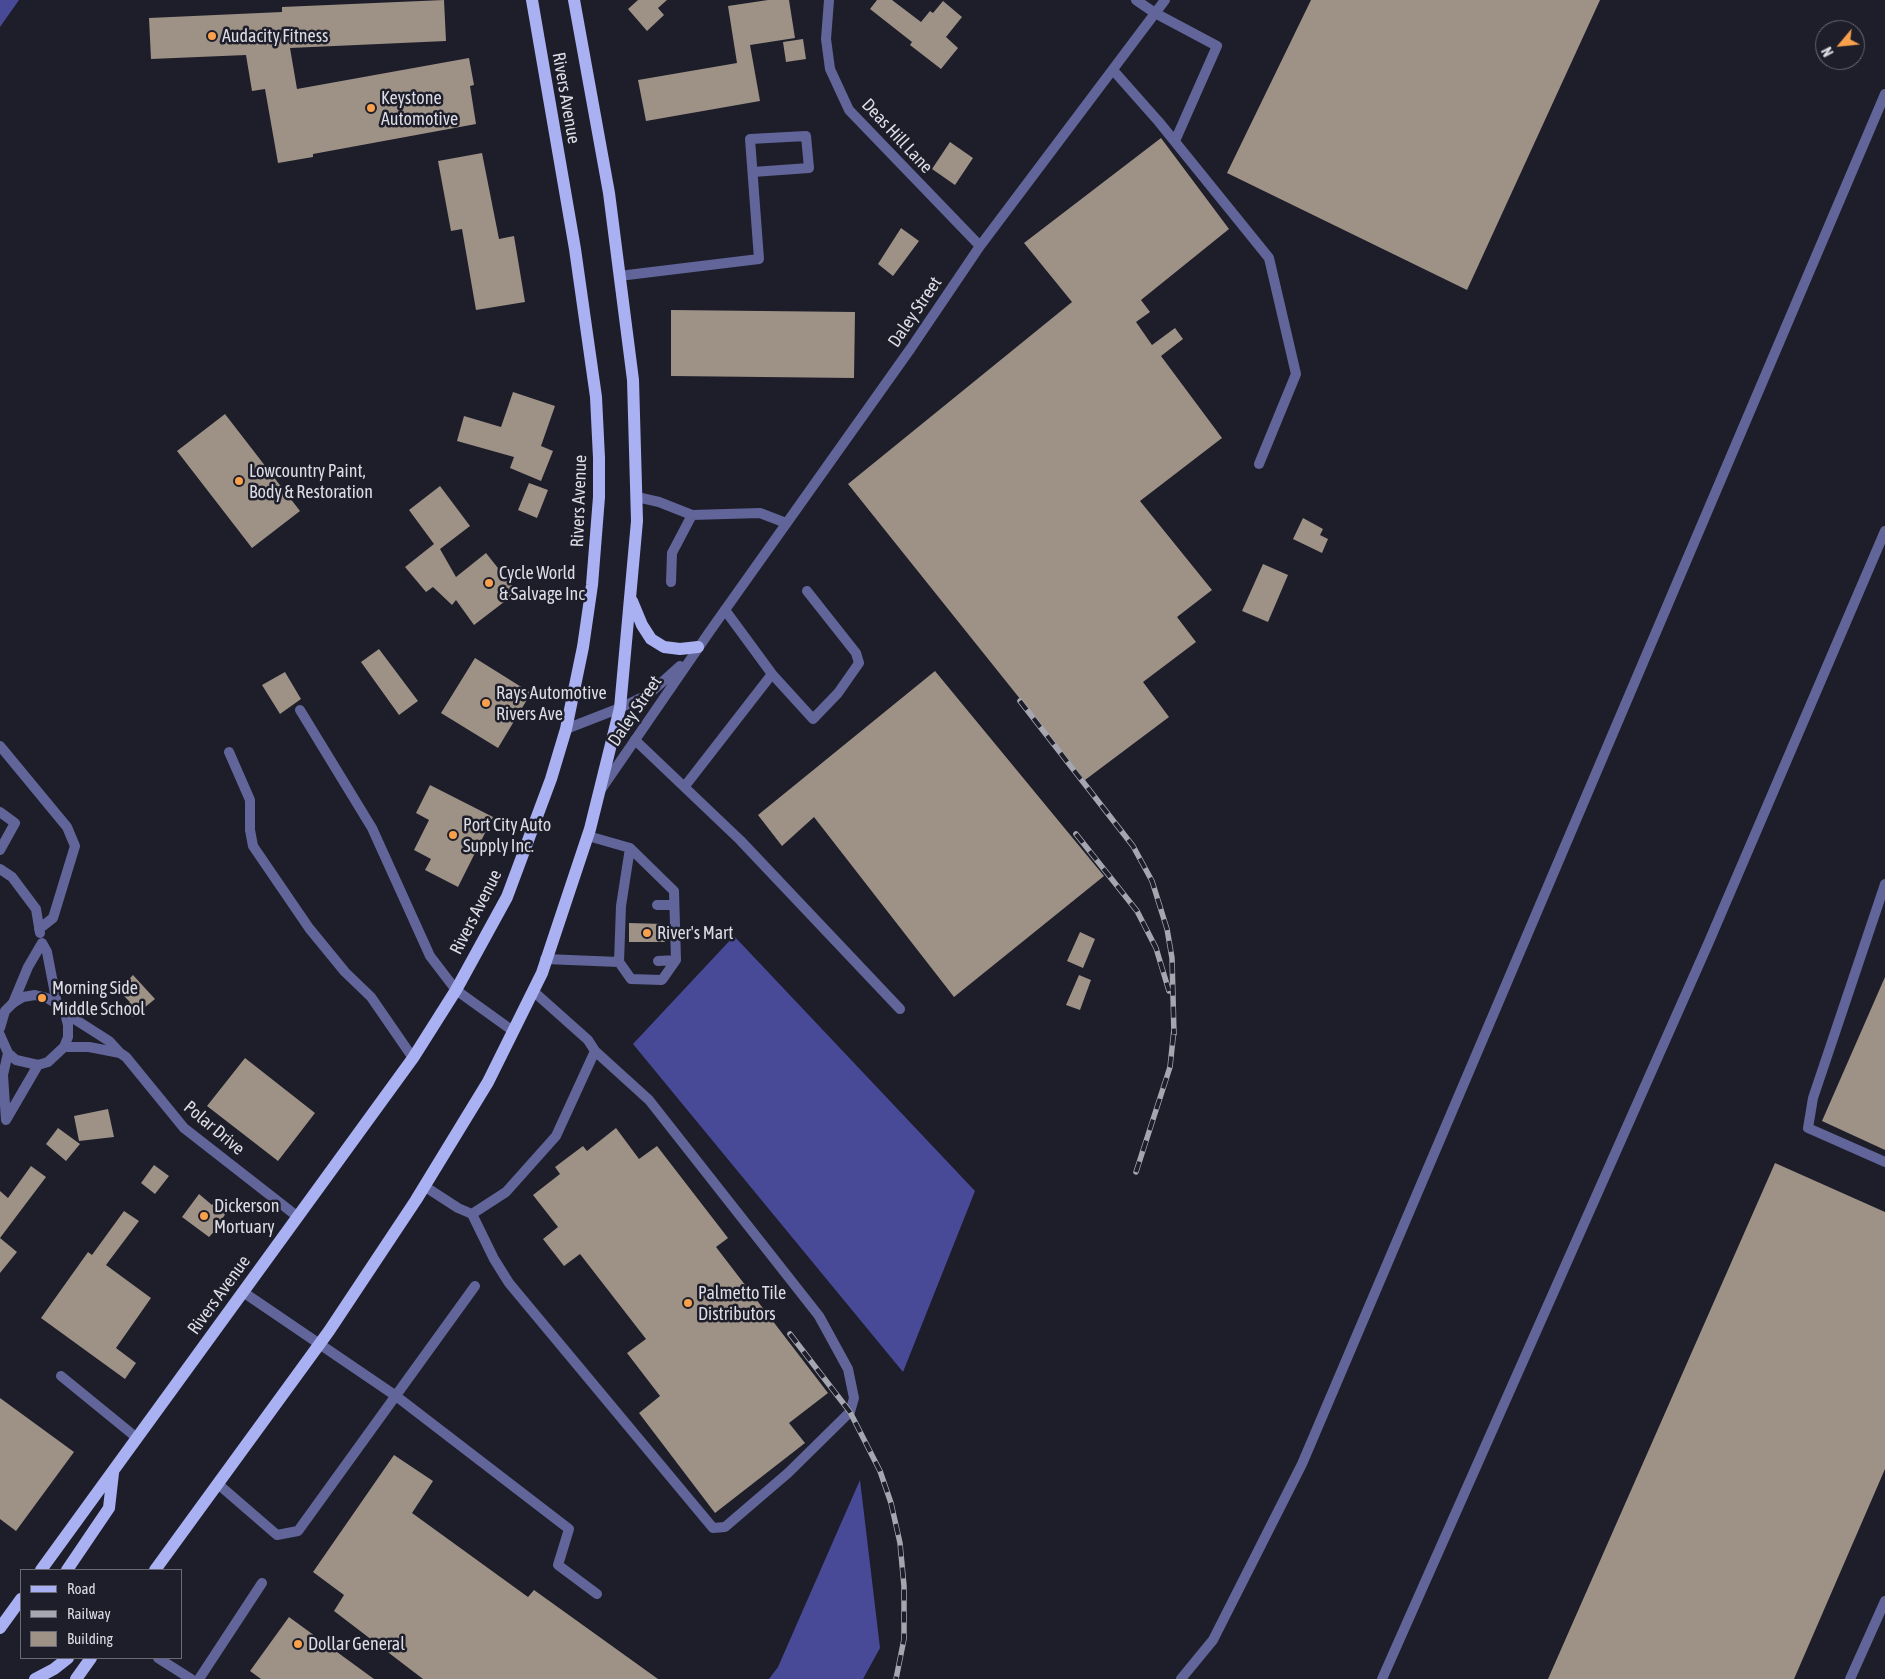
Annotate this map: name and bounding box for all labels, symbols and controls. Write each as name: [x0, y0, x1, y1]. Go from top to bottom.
north arrow: [1815, 20, 1865, 70]
place label: Audacity Fitness: [222, 25, 328, 47]
marker: Audacity Fitness: [206, 30, 218, 42]
text: N: [1819, 44, 1837, 59]
street label: Rivers Avenue: [547, 51, 585, 145]
place label: Keystone Automotive: [381, 87, 458, 130]
street label: Deas Hill Lane: [857, 94, 937, 178]
marker: Keystone Automotive: [365, 102, 377, 114]
street label: Daley Street: [884, 273, 946, 351]
street label: Rivers Avenue: [567, 454, 591, 548]
place label: Lowcountry Paint, Body & Restoration: [249, 460, 373, 502]
marker: Lowcountry Paint, Body & Restoration: [233, 475, 245, 487]
place label: Cycle World & Salvage Inc: [499, 562, 585, 604]
marker: Cycle World & Salvage Inc: [483, 577, 495, 589]
street label: Daley Street: [604, 672, 666, 750]
place label: Rays Automotive Rivers Ave: [496, 682, 607, 724]
marker: Rays Automotive Rivers Ave: [480, 697, 492, 709]
place label: Port City Auto Supply Inc.: [463, 814, 551, 856]
marker: Port City Auto Supply Inc.: [447, 829, 459, 841]
street label: Rivers Avenue: [445, 866, 507, 958]
place label: River's Mart: [657, 922, 733, 944]
marker: River's Mart: [641, 927, 653, 939]
place label: Morning Side Middle School: [52, 977, 145, 1020]
marker: Morning Side Middle School: [36, 992, 48, 1004]
street label: Polar Drive: [179, 1096, 249, 1160]
place label: Dickerson Mortuary: [214, 1195, 279, 1238]
marker: Dickerson Mortuary: [198, 1210, 210, 1222]
street label: Rivers Avenue: [183, 1251, 255, 1339]
place label: Palmetto Tile Distributors: [698, 1282, 786, 1325]
marker: Palmetto Tile Distributors: [682, 1297, 694, 1309]
legend: [20, 1569, 182, 1659]
text: Road: [67, 1580, 96, 1597]
text: Railway: [67, 1605, 111, 1622]
text: Building: [67, 1630, 113, 1647]
place label: Dollar General: [308, 1633, 405, 1655]
marker: Dollar General: [292, 1638, 304, 1650]

